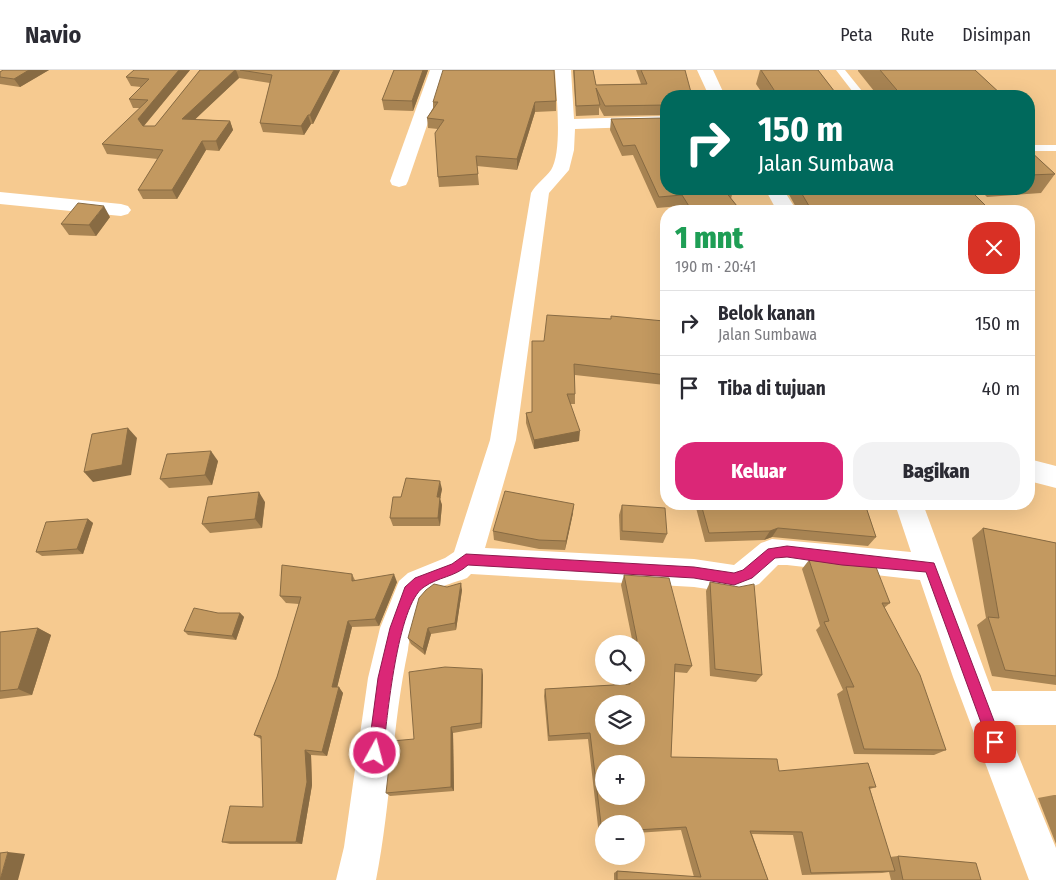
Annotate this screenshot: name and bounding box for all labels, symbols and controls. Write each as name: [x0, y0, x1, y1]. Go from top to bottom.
text: Navio: [25, 21, 81, 49]
text: Peta: [840, 24, 872, 46]
text: Rute: [900, 24, 934, 46]
text: Disimpan: [962, 24, 1031, 46]
text: 150 m: [758, 108, 843, 150]
icon: right: [675, 110, 740, 175]
text: Jalan Sumbawa: [758, 150, 894, 177]
text: 1 mnt: [675, 220, 743, 256]
button: close: [968, 222, 1020, 274]
text: 190 m · 20:41: [675, 257, 756, 276]
text: Belok kanan: [718, 302, 815, 325]
icon: right: [675, 309, 703, 337]
text: 150 m: [975, 312, 1020, 335]
text: Jalan Sumbawa: [718, 325, 817, 344]
icon: arrive: [675, 374, 703, 402]
text: Tiba di tujuan: [718, 377, 826, 400]
text: 40 m: [982, 377, 1020, 400]
button: Keluar: [675, 442, 843, 500]
button: Bagikan: [853, 442, 1020, 500]
map controls: [595, 635, 645, 865]
button: search: [595, 635, 645, 685]
button: layers: [595, 695, 645, 745]
pin: [974, 721, 1016, 763]
position arrow: [348, 726, 400, 778]
icon: arrive: [981, 728, 1009, 756]
button: +: [595, 755, 645, 805]
button: −: [595, 815, 645, 865]

